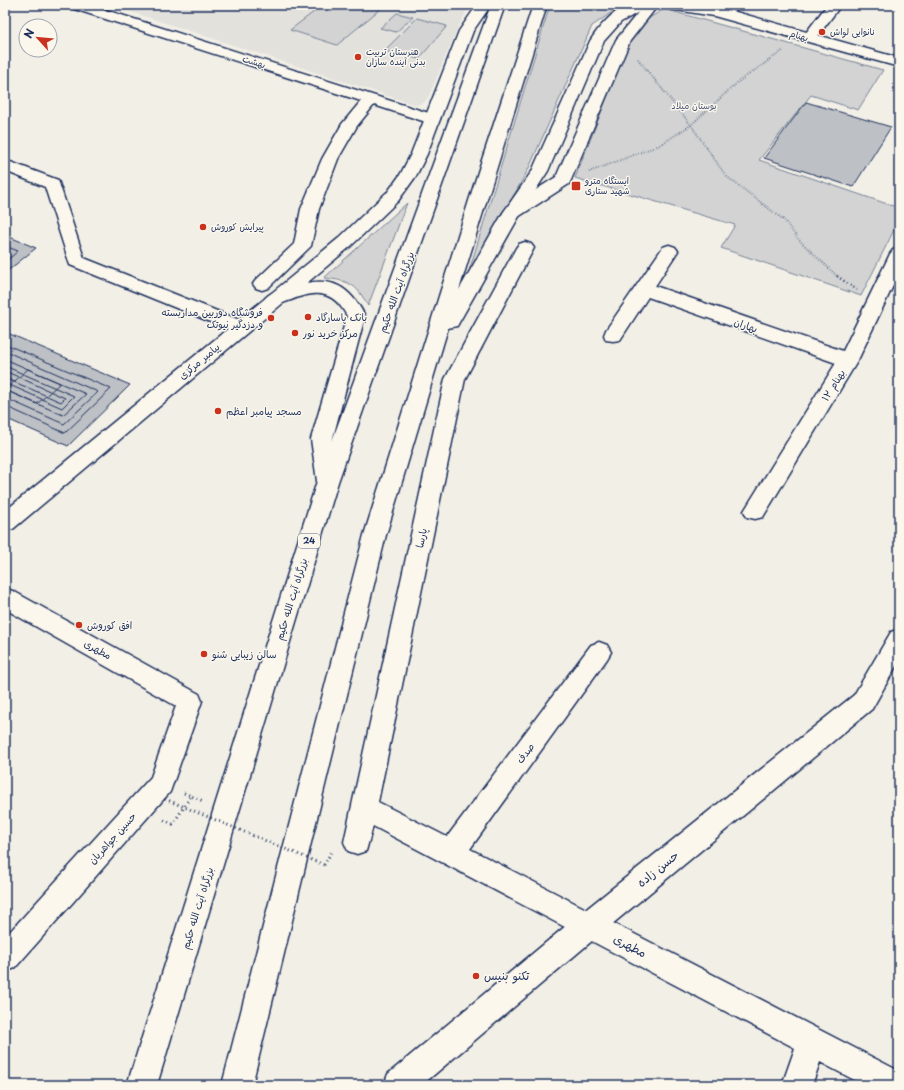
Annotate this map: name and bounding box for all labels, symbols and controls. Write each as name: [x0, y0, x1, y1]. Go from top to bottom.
north arrow: [18, 18, 58, 58]
place label: نانوایی لواش: [830, 24, 875, 38]
text: N: [19, 25, 38, 41]
street label: بهنام: [788, 26, 810, 45]
marker: نانوایی لواش: [817, 27, 827, 37]
place label: هنرستان تربیت بدنی آینده سازان: [366, 44, 426, 68]
street label: بهشت: [241, 51, 268, 71]
marker: هنرستان تربیت بدنی آینده سازان: [353, 52, 363, 62]
park label: بوستان میلاد: [671, 98, 717, 112]
place label: ایستگاه مترو شهید ستاری: [584, 173, 630, 197]
marker: ایستگاه مترو شهید ستاری: [570, 180, 582, 192]
place label: پیرایش کوروش: [211, 219, 264, 233]
marker: پیرایش کوروش: [198, 222, 208, 232]
street label: بزرگراه آیت الله حکیم: [374, 249, 418, 335]
place label: فروشگاه دوربین مداربسته و دزدگیر نیوتک‌: [161, 304, 263, 331]
place label: بانک پاسارگاد: [316, 309, 367, 324]
marker: بانک پاسارگاد: [303, 312, 313, 322]
marker: فروشگاه دوربین مداربسته و دزدگیر نیوتک‌: [266, 313, 276, 323]
street label: بهاران: [732, 314, 760, 336]
place label: مرکز خرید نور: [302, 325, 358, 340]
marker: مرکز خرید نور: [290, 328, 300, 338]
street label: پیامبر مرکزی: [175, 339, 223, 382]
street label: بهنام ۱۲: [817, 366, 850, 405]
place label: مسجد پیامبر اعظم: [226, 403, 302, 419]
marker: مسجد پیامبر اعظم: [213, 406, 223, 416]
street label: پارسا: [411, 526, 430, 549]
road number: 24: [298, 534, 320, 548]
street label: بزرگراه آیت الله حکیم: [271, 556, 311, 642]
place label: افق کوروش: [87, 617, 132, 632]
marker: افق کوروش: [74, 620, 84, 630]
street label: مطهری: [82, 635, 115, 662]
place label: سالن زیبایی شنو: [211, 646, 277, 662]
marker: سالن زیبایی شنو: [199, 649, 209, 659]
street label: صدف: [512, 739, 537, 766]
street label: حسین جواهریان: [84, 808, 140, 868]
street label: حسن زاده: [633, 846, 682, 891]
street label: بزرگراه آیت الله حکیم: [177, 865, 217, 951]
street label: مطهری: [611, 929, 650, 961]
place label: تکنو بنیس: [484, 966, 530, 984]
marker: تکنو بنیس: [471, 971, 481, 981]

